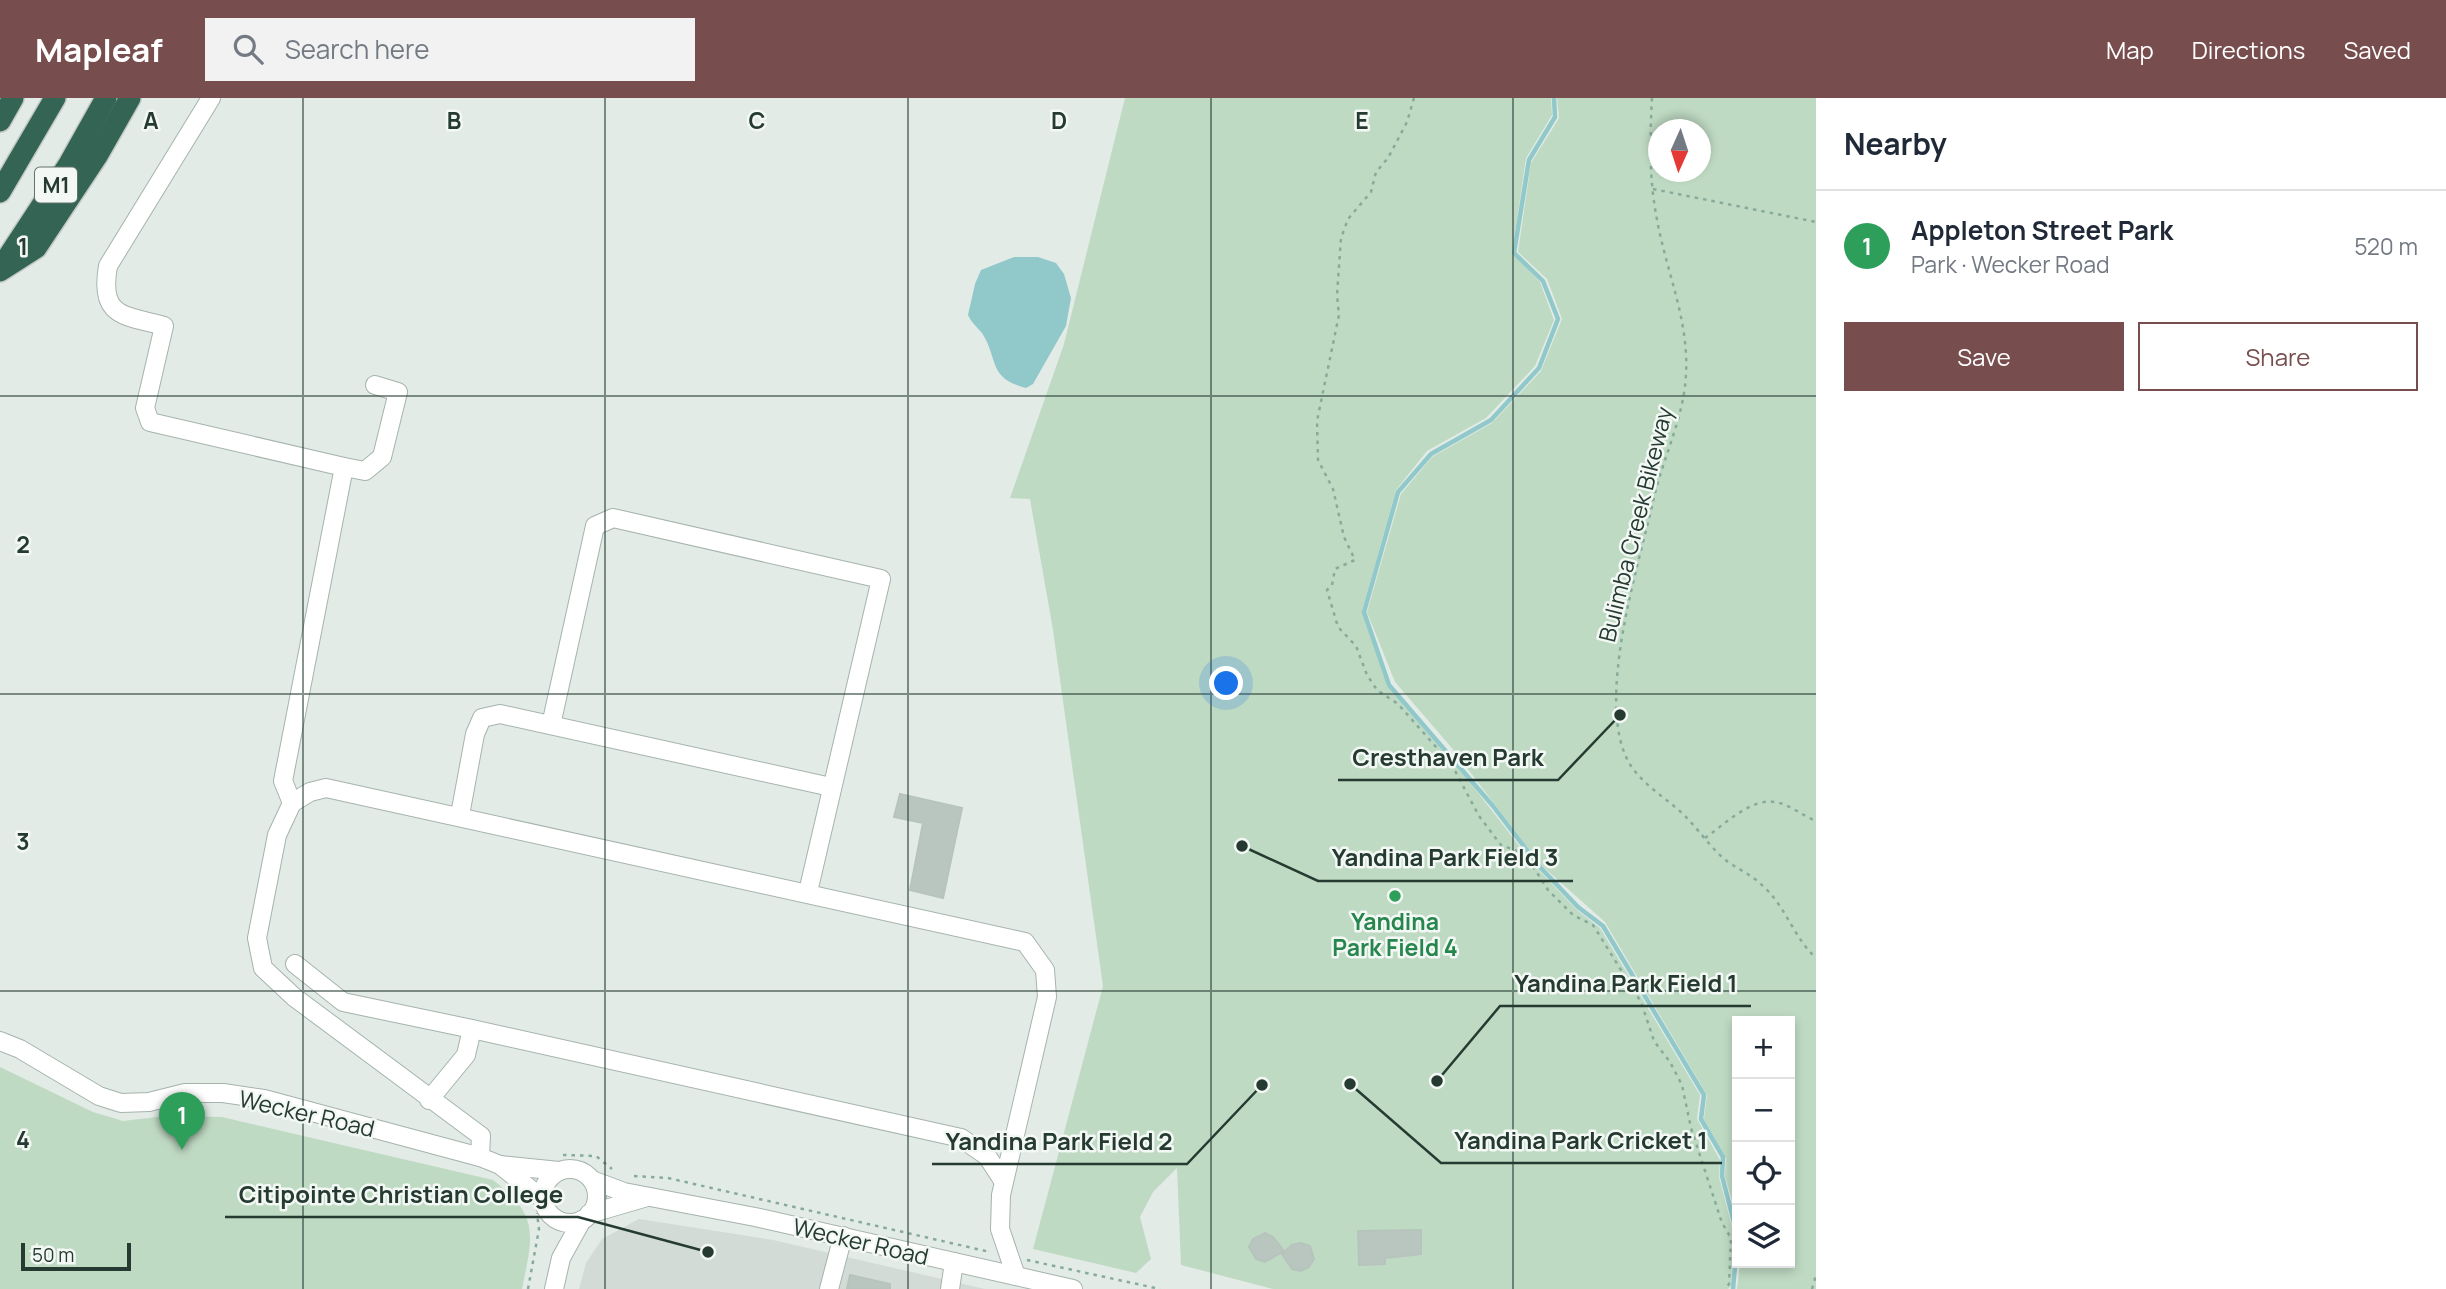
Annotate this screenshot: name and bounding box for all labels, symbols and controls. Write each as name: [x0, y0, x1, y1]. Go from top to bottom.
search box: [205, 18, 695, 81]
text: Mapleaf: [35, 27, 163, 72]
icon: search: [229, 30, 267, 68]
text: Search here: [285, 31, 429, 67]
text: Map: [2106, 33, 2154, 66]
text: Directions: [2192, 33, 2305, 66]
text: Saved: [2343, 33, 2411, 66]
text: A: [143, 104, 159, 136]
text: B: [447, 104, 461, 136]
text: C: [749, 104, 766, 136]
text: D: [1051, 104, 1067, 136]
text: E: [1355, 104, 1369, 136]
north arrow: [1648, 119, 1711, 182]
text: Nearby: [1844, 123, 1947, 164]
road number: M1: [35, 168, 77, 202]
text: Appleton Street Park: [1911, 212, 2173, 248]
text: 1: [18, 230, 28, 262]
text: 1: [1862, 230, 1872, 262]
text: 520 m: [2354, 230, 2418, 262]
text: Park · Wecker Road: [1911, 248, 2110, 280]
button: Save: [1844, 322, 2124, 391]
button: Share: [2138, 322, 2418, 391]
street label: Bulimba Creek Bikeway: [1590, 403, 1680, 645]
text: 2: [16, 528, 30, 560]
your location: [1209, 666, 1243, 700]
callout: Cresthaven Park: [1338, 735, 1558, 780]
text: Cresthaven Park: [1352, 740, 1545, 773]
text: 3: [16, 825, 30, 857]
callout: Yandina Park Field 3: [1318, 836, 1573, 881]
text: Yandina Park Field 3: [1332, 840, 1558, 873]
marker: Yandina Park Field 4: [1387, 888, 1403, 904]
place label: Yandina Park Field 4: [1332, 905, 1458, 963]
callout: Yandina Park Field 1: [1500, 961, 1751, 1006]
text: Yandina Park Field 1: [1514, 966, 1738, 999]
map controls: [1732, 1016, 1795, 1268]
button: +: [1732, 1016, 1795, 1079]
button: −: [1732, 1079, 1795, 1142]
street label: Wecker Road: [236, 1082, 378, 1144]
pin: 1: [159, 1092, 205, 1150]
callout: Yandina Park Cricket 1: [1441, 1118, 1722, 1163]
callout: Yandina Park Field 2: [932, 1119, 1187, 1164]
text: 4: [16, 1123, 30, 1155]
text: Yandina Park Cricket 1: [1454, 1123, 1708, 1156]
text: Yandina Park Field 2: [945, 1124, 1173, 1157]
button: locate: [1732, 1142, 1795, 1205]
callout: Citipointe Christian College: [225, 1172, 578, 1217]
text: Citipointe Christian College: [239, 1177, 563, 1210]
button: layers: [1732, 1205, 1795, 1268]
street label: Wecker Road: [790, 1210, 932, 1272]
scale bar: [21, 1240, 131, 1272]
text: 50 m: [32, 1242, 74, 1268]

